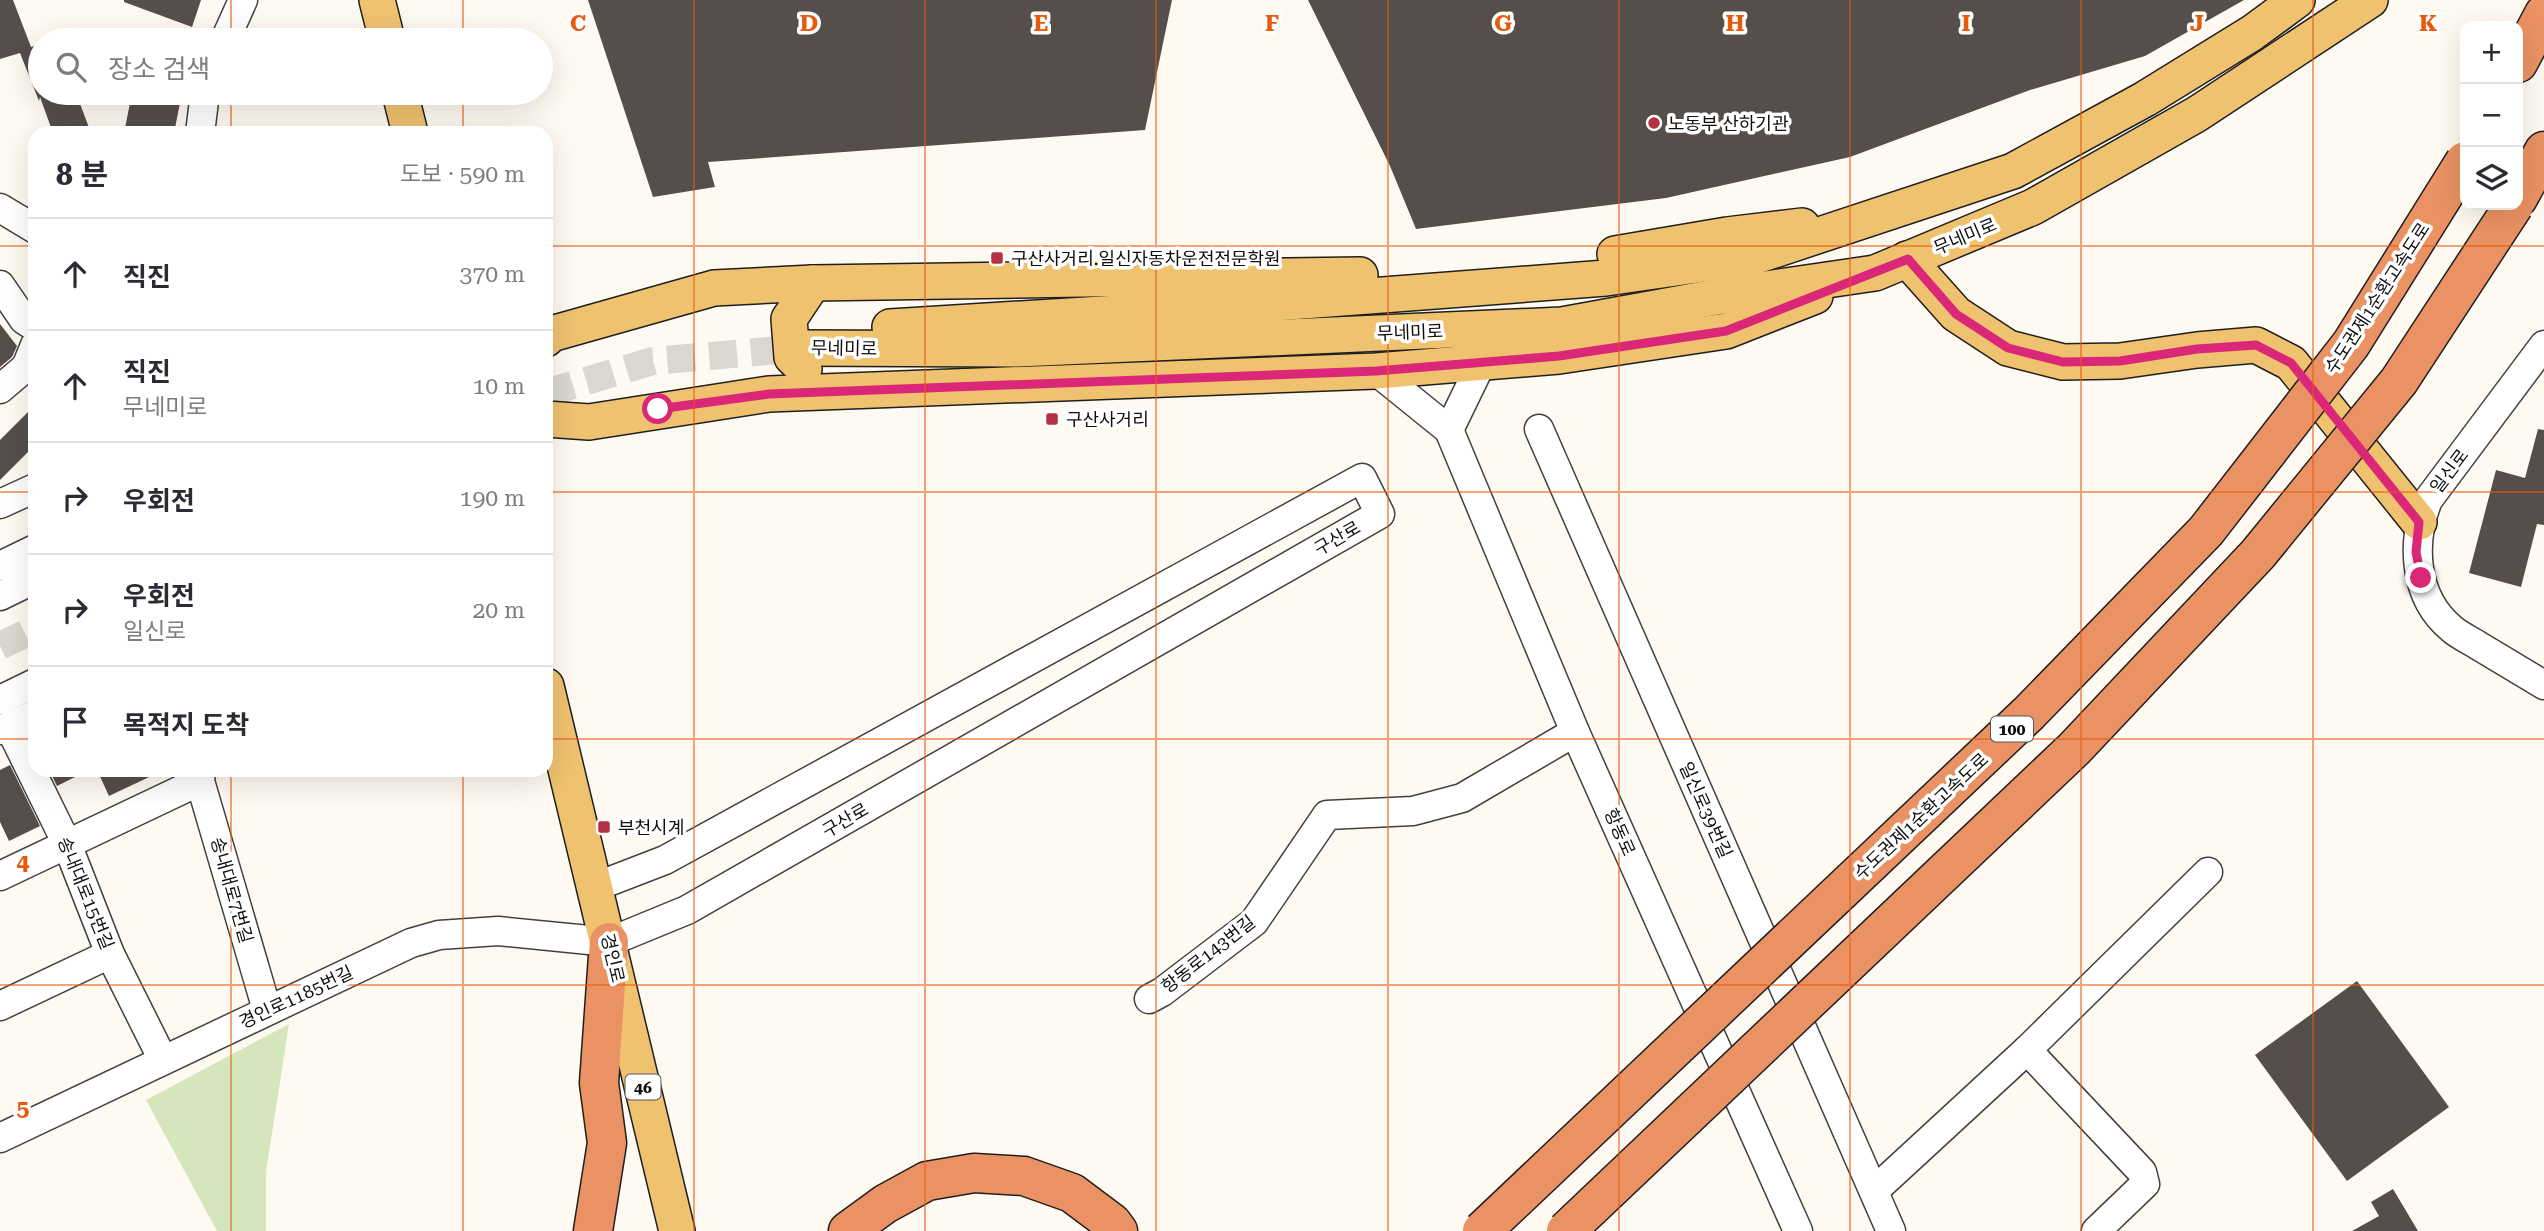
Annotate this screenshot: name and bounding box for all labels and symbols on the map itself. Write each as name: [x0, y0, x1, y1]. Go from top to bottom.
text: C: [570, 10, 586, 37]
text: D: [800, 10, 818, 37]
text: E: [1034, 10, 1048, 37]
text: F: [1265, 10, 1279, 37]
text: G: [1494, 10, 1512, 37]
text: H: [1726, 10, 1745, 37]
text: I: [1961, 10, 1971, 37]
text: J: [2190, 10, 2204, 37]
text: K: [2419, 10, 2437, 37]
place label: 노동부 산하기관: [1668, 113, 1789, 134]
marker: 노동부 산하기관: [1646, 115, 1662, 131]
street label: 무네미로: [1930, 213, 2000, 259]
street label: 수도권제1순환고속도로: [2320, 219, 2434, 377]
place label: 구산사거리.일신자동차운전전문학원: [1011, 248, 1281, 269]
marker: 구산사거리.일신자동차운전전문학원: [989, 250, 1005, 266]
street label: 무네미로: [1377, 320, 1443, 344]
street label: 무네미로: [811, 337, 877, 359]
route start: [642, 393, 673, 424]
place label: 구산사거리: [1066, 409, 1149, 430]
marker: 구산사거리: [1044, 411, 1060, 427]
street label: 일신로: [2426, 445, 2472, 497]
street label: 구산로: [1310, 516, 1364, 560]
route end: [2405, 562, 2436, 593]
road number: 100: [1991, 716, 2033, 742]
street label: 수도권제1순환고속도로: [1850, 748, 1992, 884]
street label: 일신로39번길: [1675, 759, 1737, 861]
street label: 구산로: [818, 798, 872, 842]
street label: 항동로: [1600, 805, 1640, 859]
place label: 부천시계: [618, 817, 684, 838]
marker: 부천시계: [596, 819, 612, 835]
street label: 송내대로15번길: [54, 834, 118, 952]
street label: 송내대로7번길: [207, 834, 257, 946]
text: 4: [17, 849, 30, 876]
street label: 항동로143번길: [1157, 911, 1259, 997]
street label: 경인로: [597, 931, 629, 985]
street label: 경인로1185번길: [236, 961, 356, 1033]
road number: 46: [626, 1074, 660, 1100]
text: 5: [17, 1095, 30, 1122]

